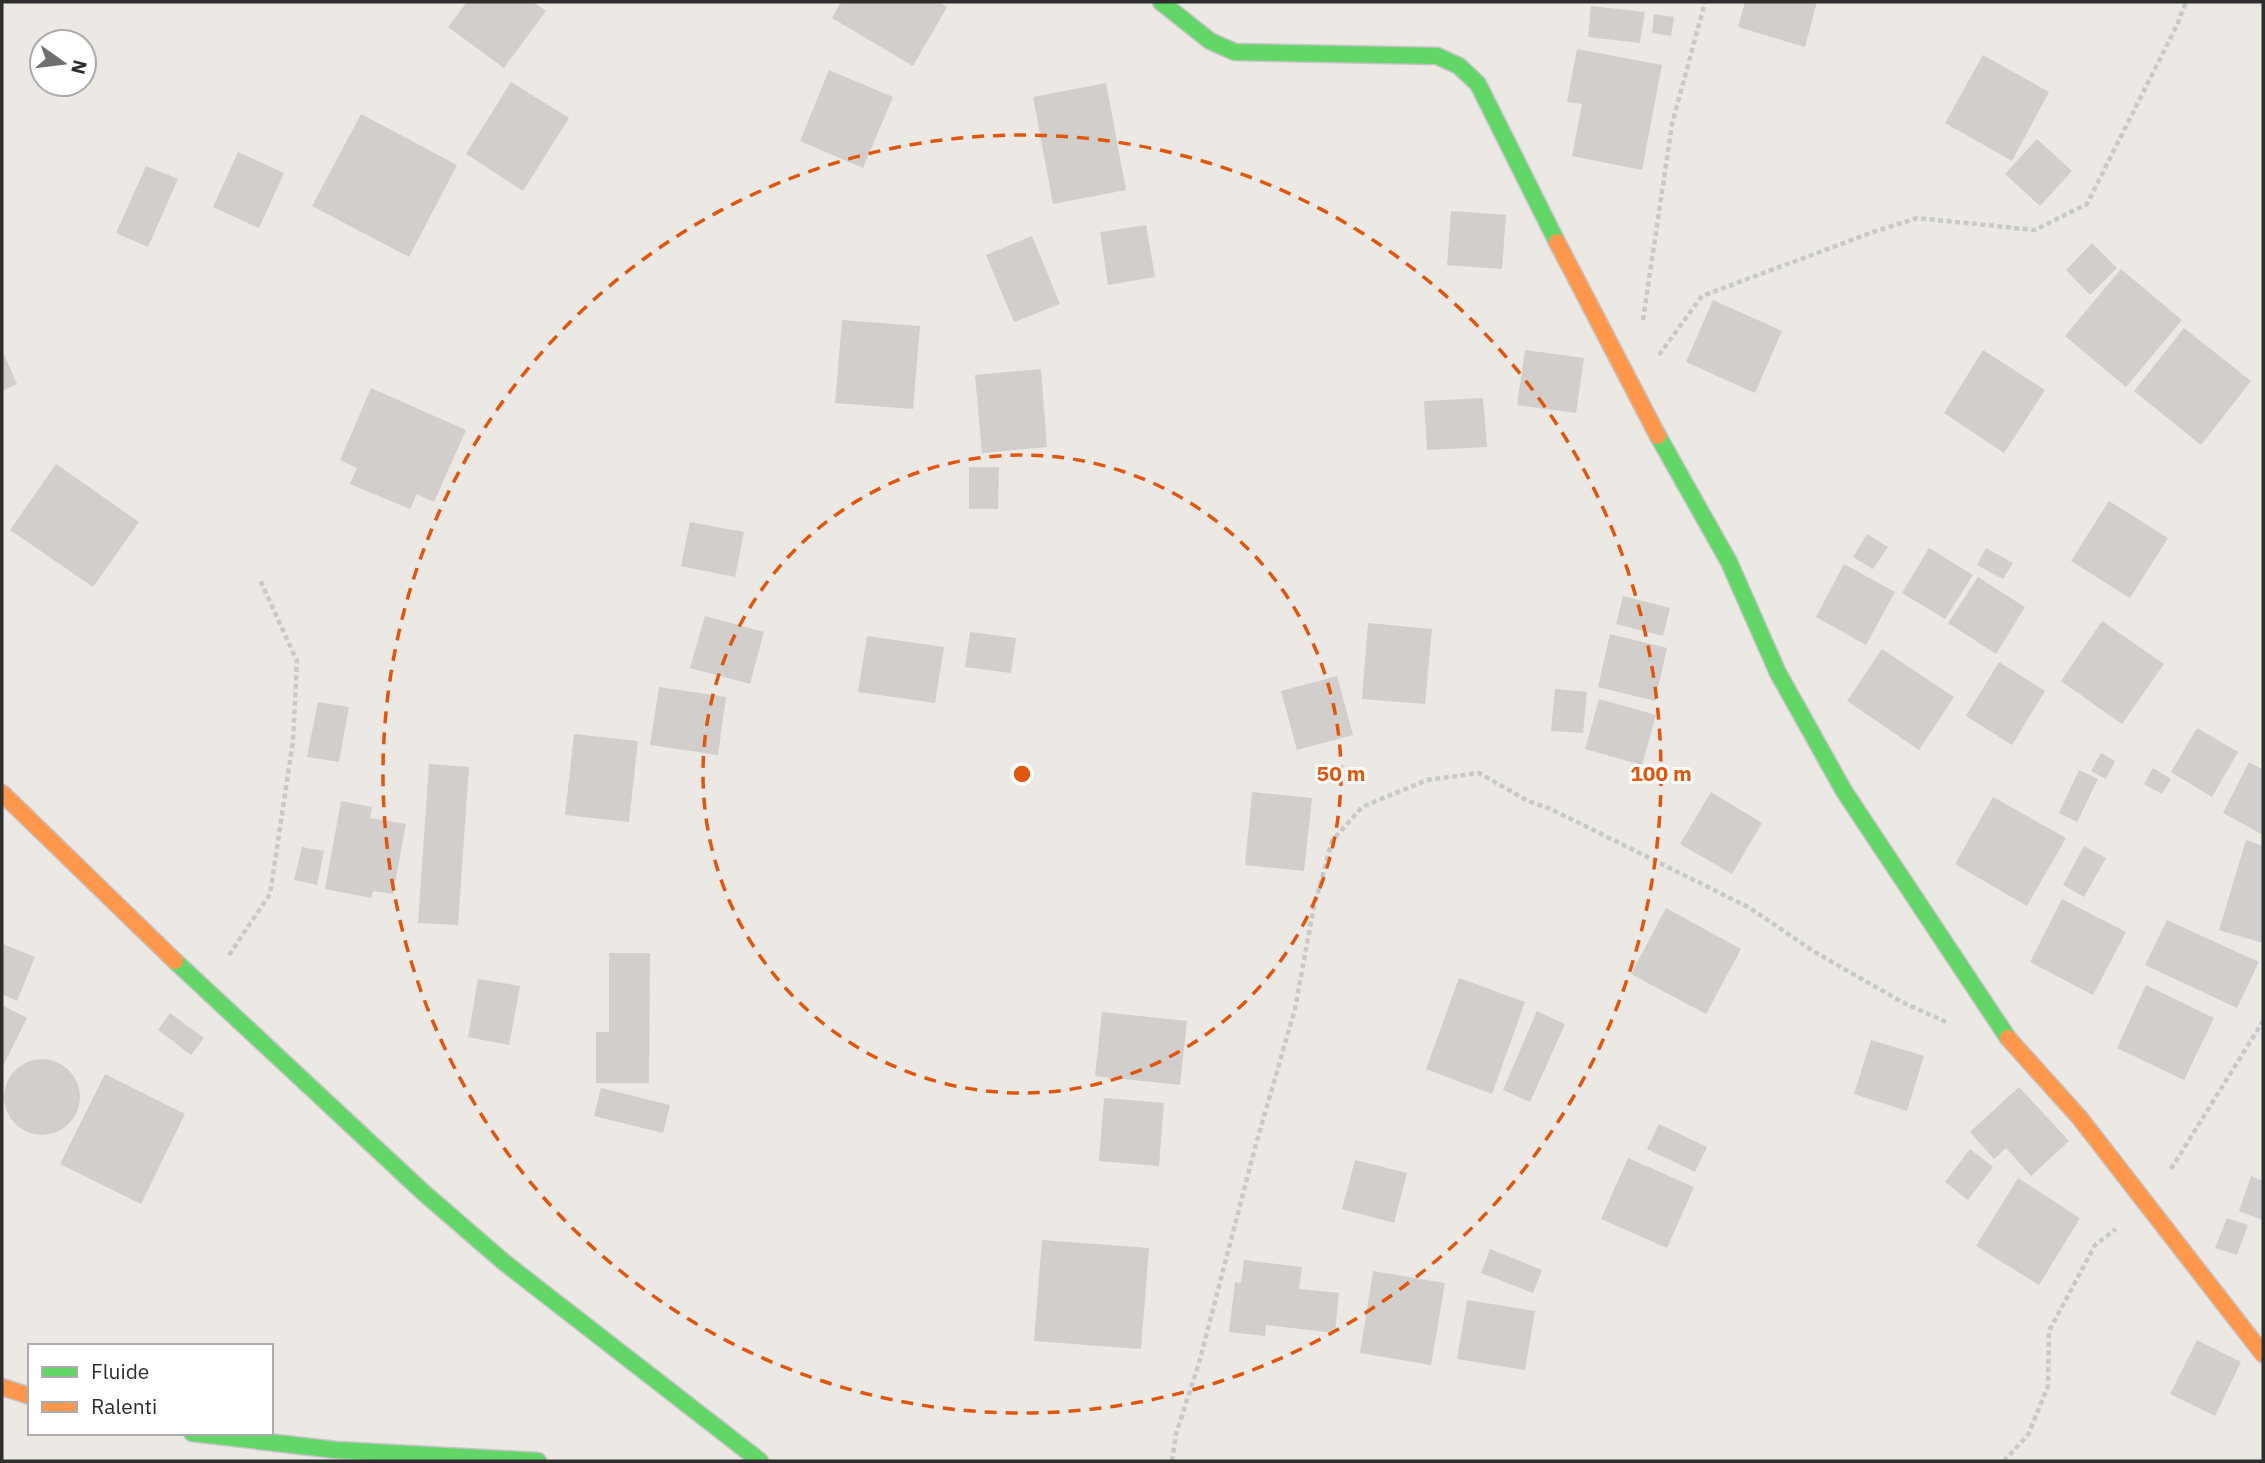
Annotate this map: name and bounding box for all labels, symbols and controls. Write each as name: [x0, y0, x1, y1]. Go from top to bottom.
north arrow: [28, 28, 98, 98]
text: N: [66, 58, 93, 77]
text: 50 m: [1317, 759, 1365, 787]
text: 100 m: [1630, 759, 1692, 787]
centre of rings: [1010, 762, 1034, 786]
legend: [28, 1344, 273, 1435]
text: Fluide: [91, 1357, 149, 1385]
text: Ralenti: [91, 1392, 157, 1420]

